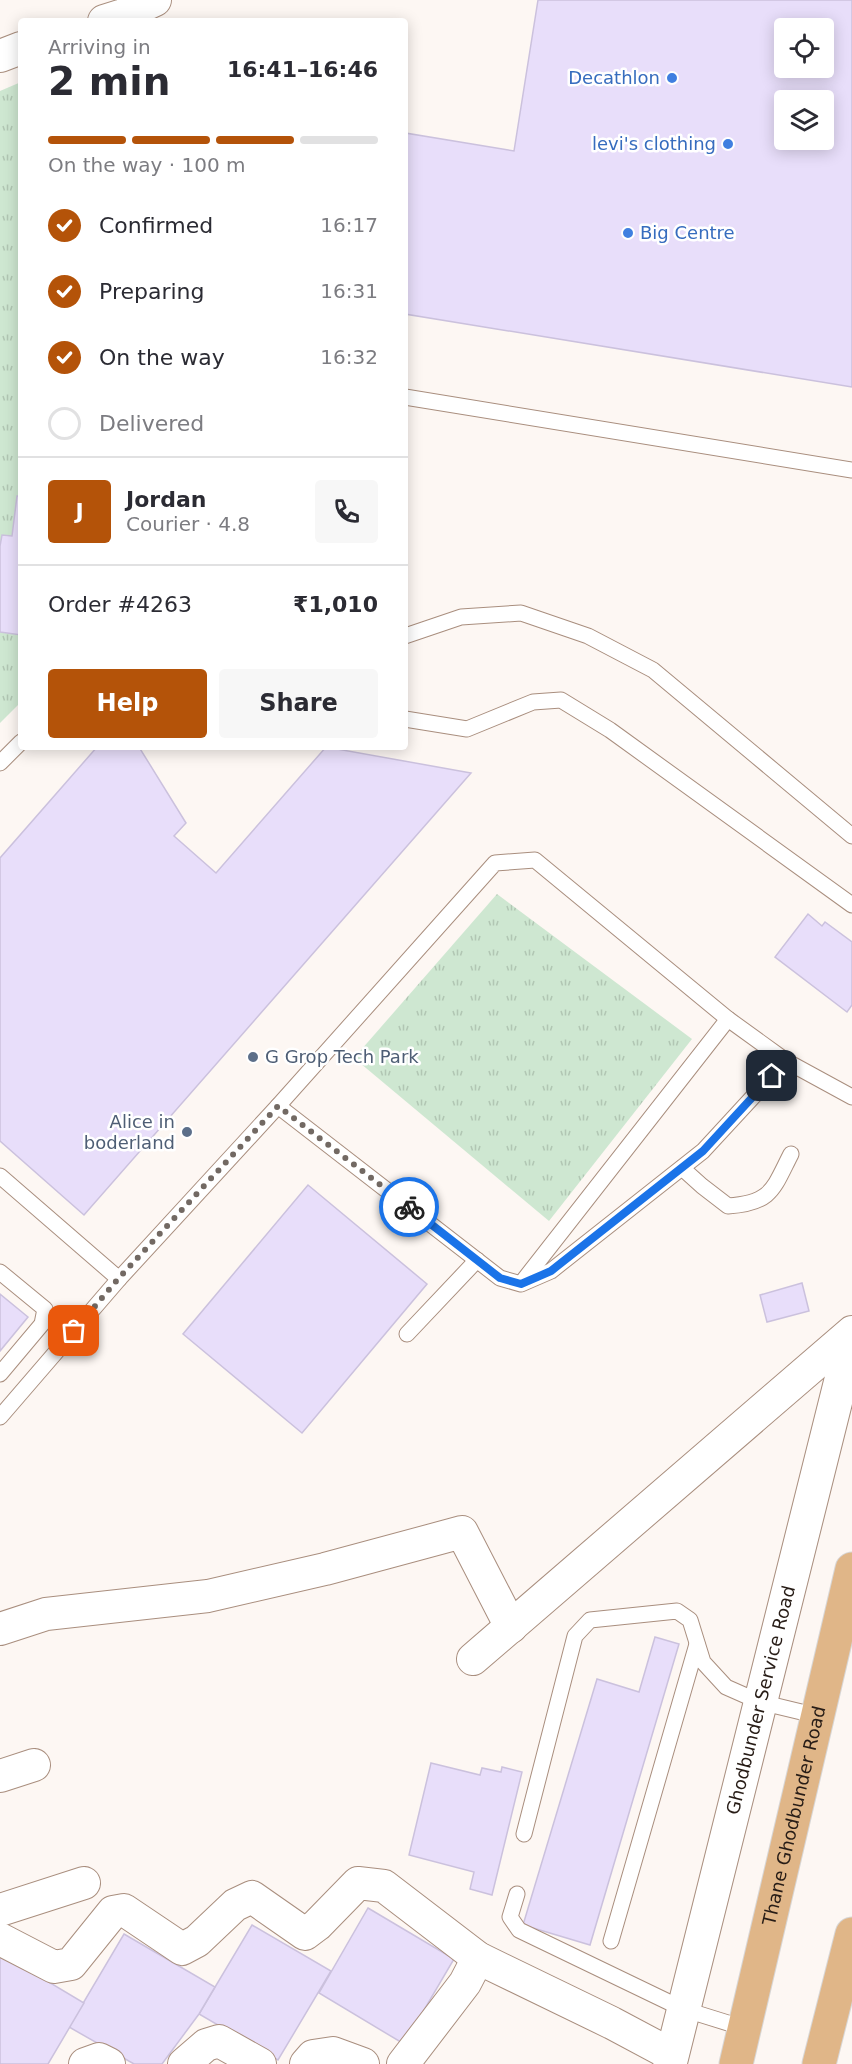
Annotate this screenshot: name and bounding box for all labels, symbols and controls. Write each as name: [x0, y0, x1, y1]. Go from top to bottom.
map controls: [774, 18, 834, 150]
button: locate: [774, 18, 834, 78]
text: Arriving in: [48, 35, 151, 59]
text: 16:41–16:46: [227, 57, 378, 82]
text: 2 min: [48, 59, 170, 104]
place label: Decathlon: [568, 67, 660, 88]
marker: Decathlon: [665, 71, 679, 85]
button: layers: [774, 90, 834, 150]
place label: levi's clothing: [592, 133, 716, 154]
marker: levi's clothing: [721, 137, 735, 151]
text: On the way · 100 m: [48, 153, 246, 177]
icon: check: [48, 209, 81, 242]
text: Confirmed: [99, 213, 213, 238]
text: 16:17: [320, 213, 378, 237]
place label: Big Centre: [640, 222, 735, 243]
marker: Big Centre: [621, 226, 635, 240]
icon: check: [48, 275, 81, 308]
text: Preparing: [99, 279, 205, 304]
text: 16:31: [320, 279, 378, 303]
icon: check: [48, 341, 81, 374]
text: On the way: [99, 345, 225, 370]
text: 16:32: [320, 345, 378, 369]
text: Delivered: [99, 411, 204, 436]
button: phone: [315, 480, 378, 543]
text: Jordan: [126, 487, 206, 512]
text: J: [75, 499, 84, 524]
text: Courier · 4.8: [126, 512, 250, 536]
text: Order #4263: [48, 592, 192, 617]
text: ₹1,010: [293, 592, 378, 617]
button: Help: [48, 669, 207, 738]
button: Share: [219, 669, 378, 738]
place label: G Grop Tech Park: [265, 1046, 419, 1067]
marker: G Grop Tech Park: [246, 1050, 260, 1064]
pin: [746, 1050, 797, 1101]
icon: home: [755, 1059, 788, 1092]
place label: Alice in boderland: [84, 1111, 175, 1153]
marker: Alice in boderland: [180, 1125, 194, 1139]
courier: [379, 1177, 439, 1237]
icon: bike: [393, 1191, 426, 1224]
pin: [48, 1305, 99, 1356]
icon: bag: [57, 1314, 90, 1347]
street label: Ghodbunder Service Road: [722, 1583, 799, 1817]
street label: Thane Ghodbunder Road: [758, 1704, 830, 1928]

